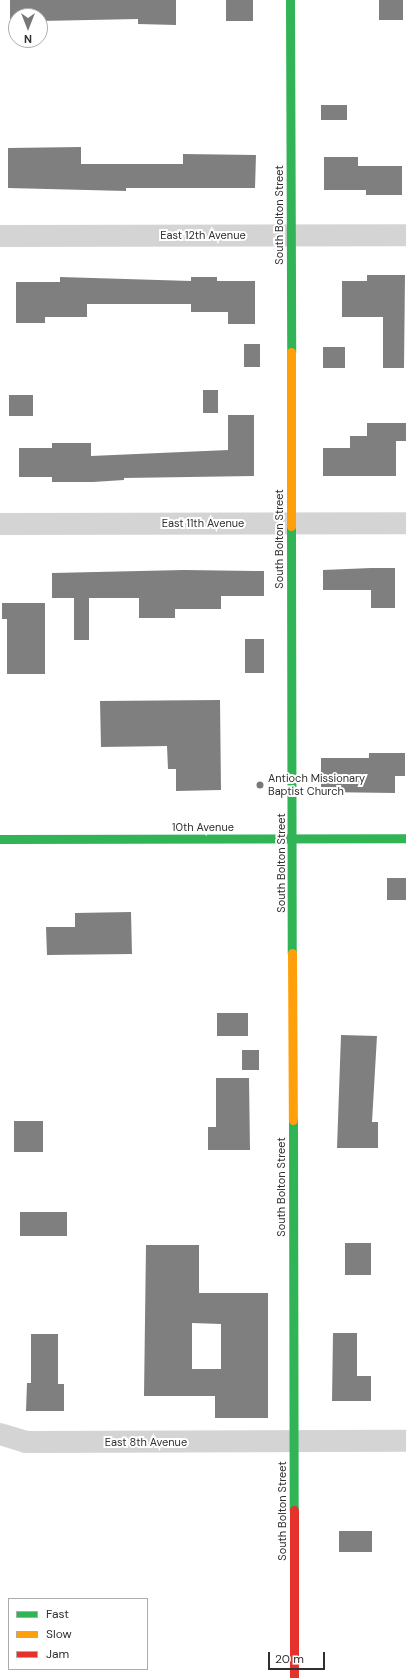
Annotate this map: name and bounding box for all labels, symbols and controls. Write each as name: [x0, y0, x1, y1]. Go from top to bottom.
north arrow: [8, 8, 48, 48]
text: N: [24, 32, 32, 46]
street label: South Bolton Street: [272, 165, 286, 265]
street label: East 12th Avenue: [160, 228, 246, 242]
street label: South Bolton Street: [272, 489, 286, 589]
street label: East 11th Avenue: [162, 516, 244, 530]
place label: Antioch Missionary Baptist Church: [268, 772, 365, 798]
marker: Antioch Missionary Baptist Church: [255, 780, 265, 790]
street label: South Bolton Street: [274, 813, 288, 913]
street label: 10th Avenue: [172, 820, 234, 834]
street label: South Bolton Street: [274, 1137, 288, 1237]
street label: East 8th Avenue: [105, 1435, 187, 1449]
street label: South Bolton Street: [275, 1461, 289, 1561]
legend: [8, 1598, 148, 1670]
text: Fast: [46, 1606, 69, 1622]
text: Slow: [46, 1626, 72, 1642]
scale bar: [270, 1644, 327, 1670]
text: Jam: [46, 1646, 69, 1662]
text: 20 m: [275, 1651, 304, 1667]

